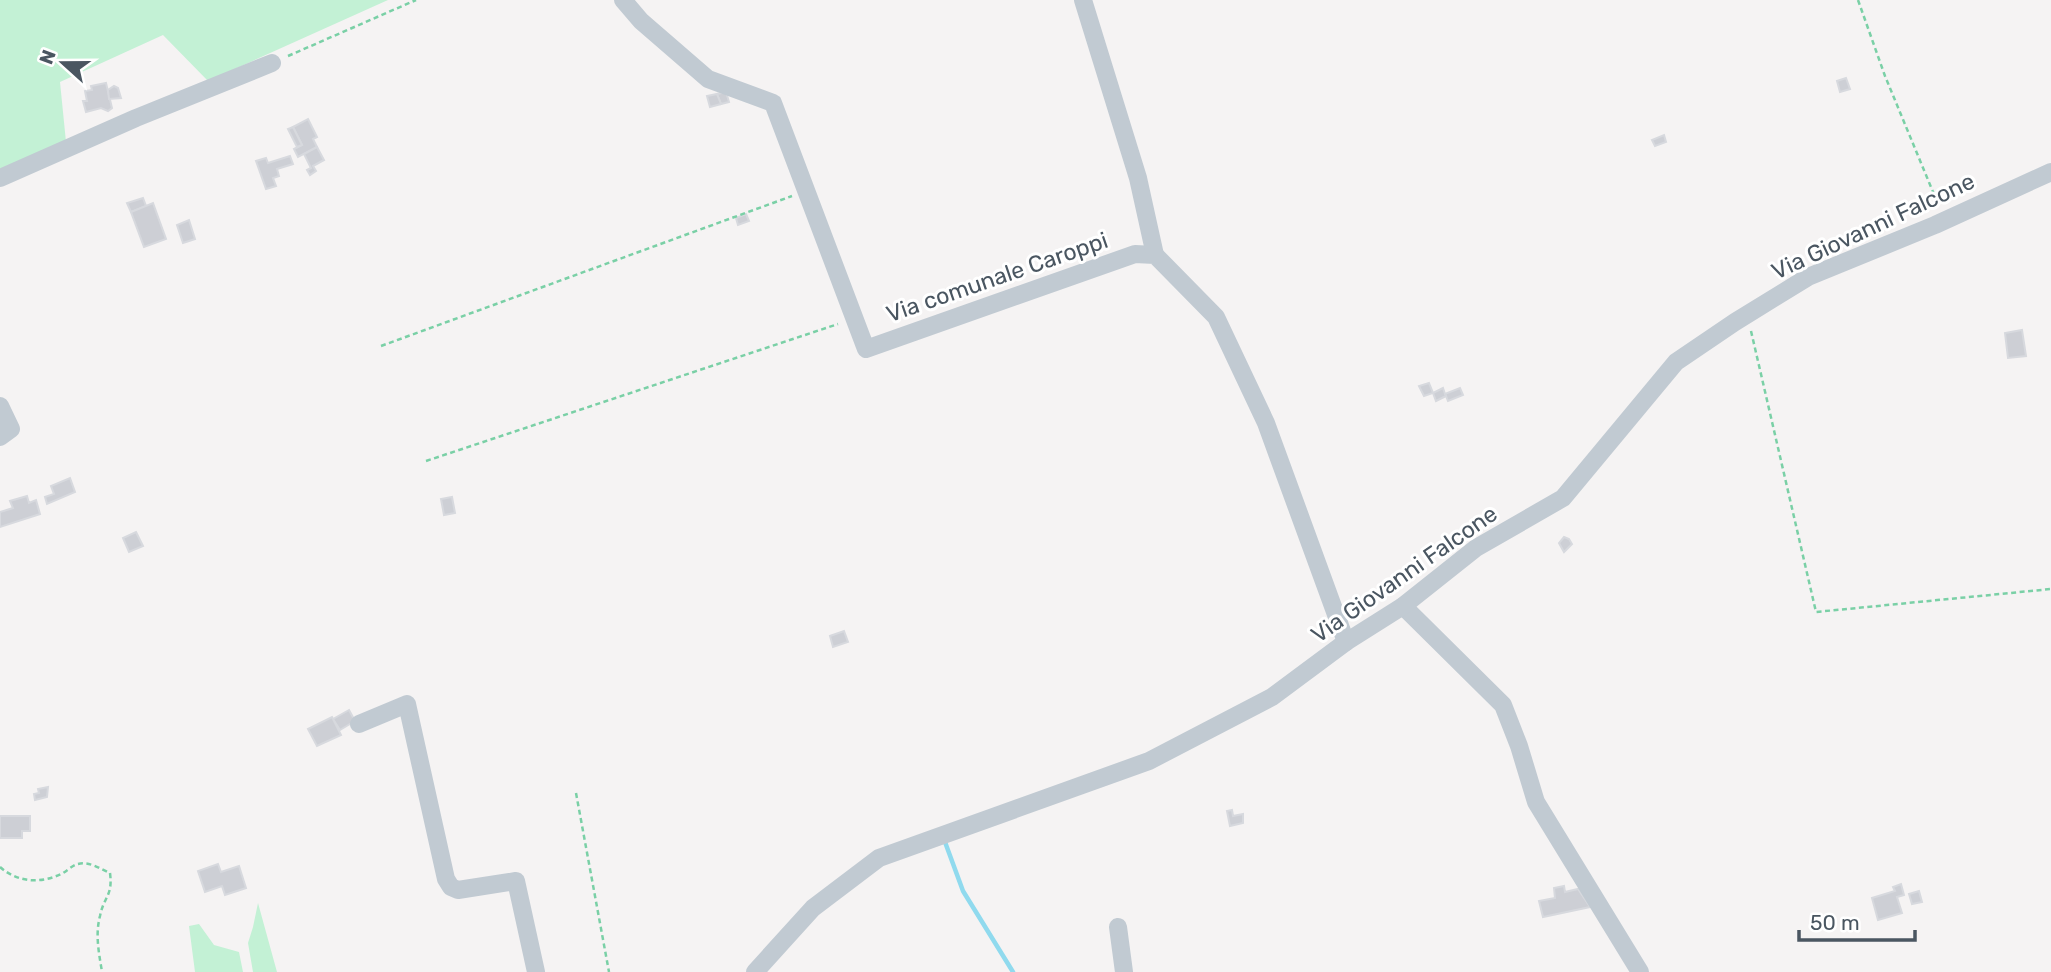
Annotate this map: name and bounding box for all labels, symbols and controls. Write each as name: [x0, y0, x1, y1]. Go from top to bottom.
north arrow: [28, 28, 98, 98]
text: N: [34, 47, 61, 68]
street label: Via Giovanni Falcone: [1767, 167, 1979, 285]
street label: Via comunale Caroppi: [883, 226, 1111, 328]
street label: Via Giovanni Falcone: [1306, 499, 1502, 649]
scale bar: [1799, 898, 1914, 942]
text: 50 m: [1810, 910, 1860, 935]

